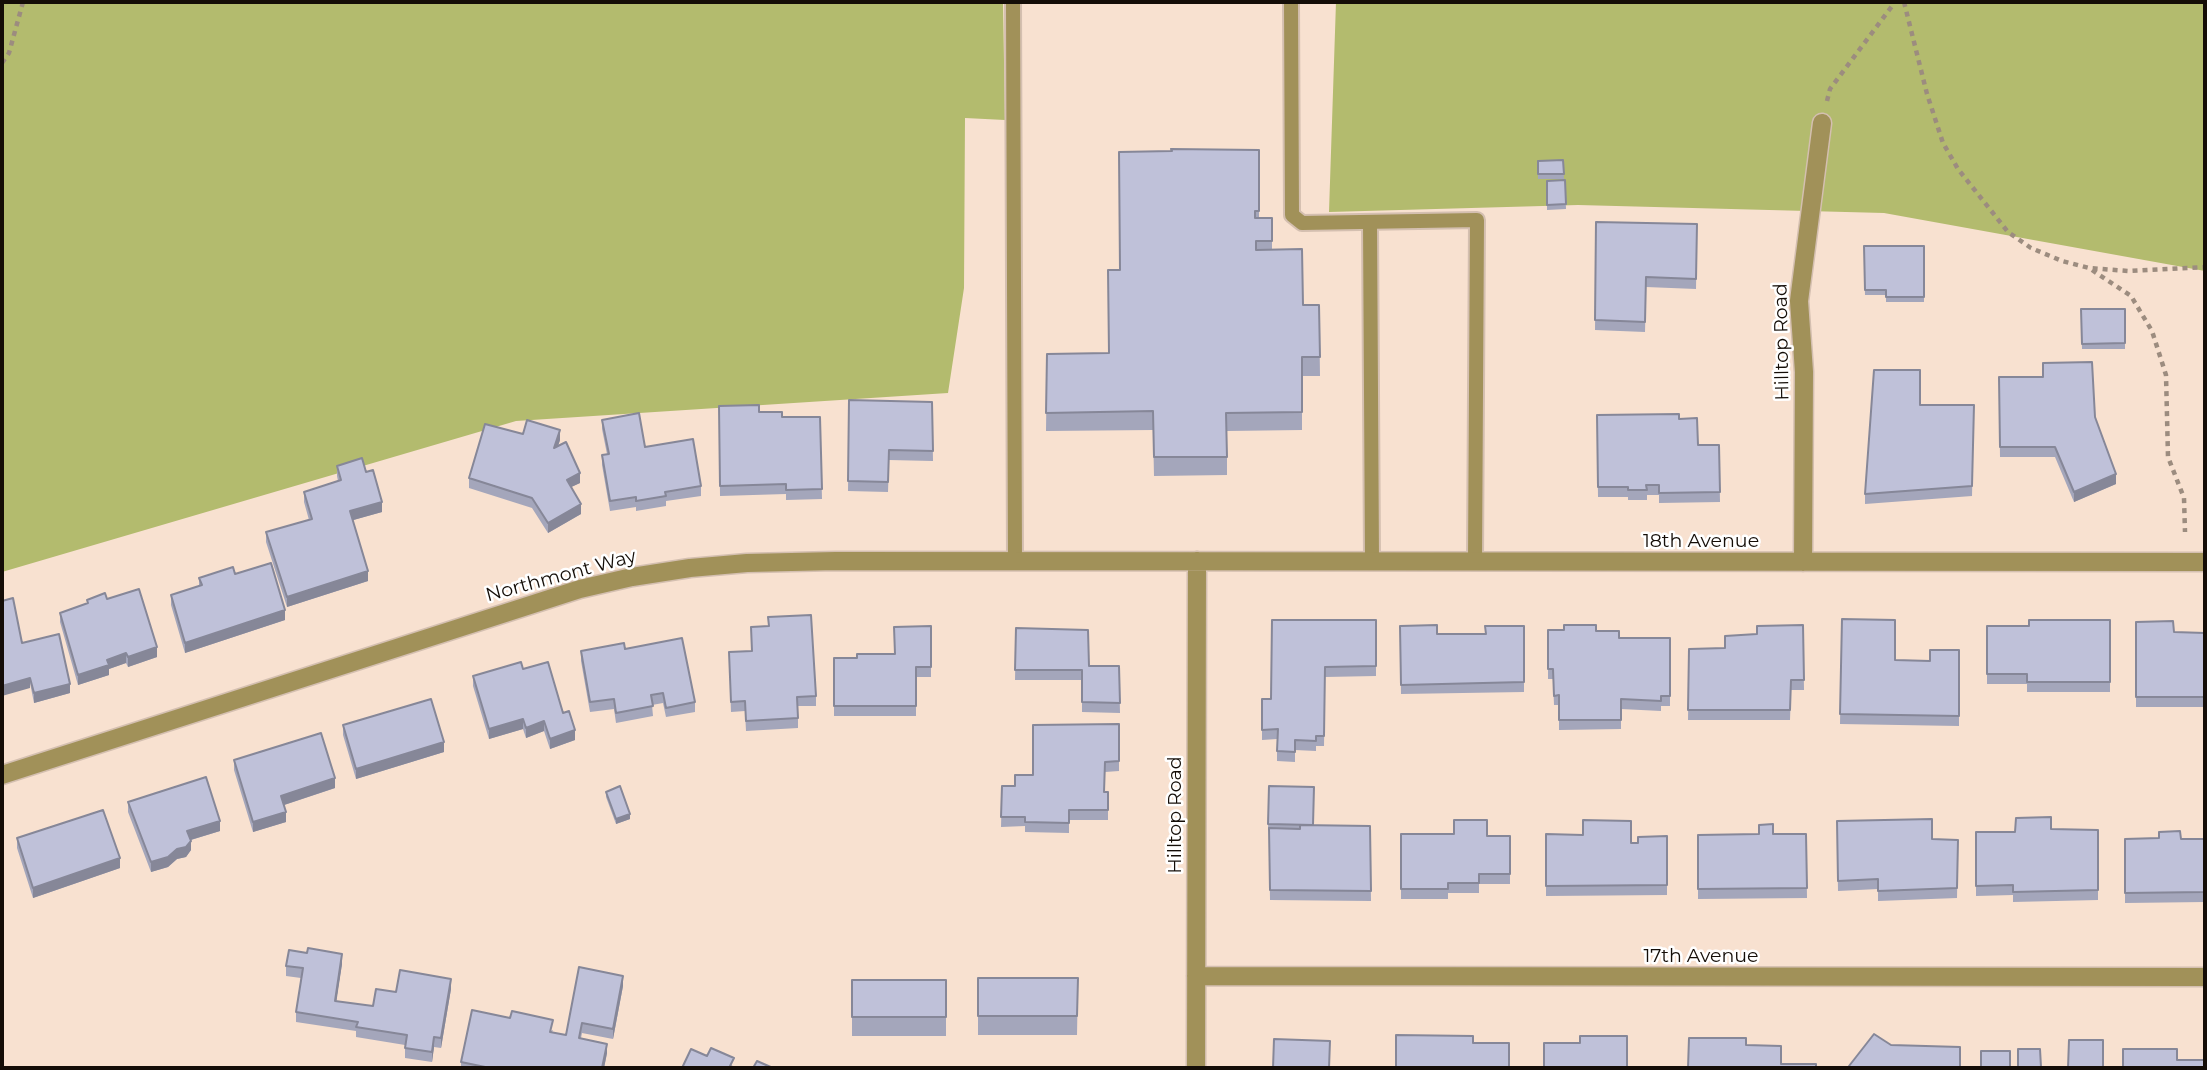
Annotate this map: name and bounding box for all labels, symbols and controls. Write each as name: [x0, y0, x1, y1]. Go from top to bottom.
street label: Hilltop Road: [1770, 283, 1794, 401]
street label: 18th Avenue: [1643, 530, 1759, 552]
street label: Northmont Way: [483, 545, 639, 607]
street label: Hilltop Road: [1164, 756, 1186, 874]
street label: 17th Avenue: [1643, 945, 1759, 967]

